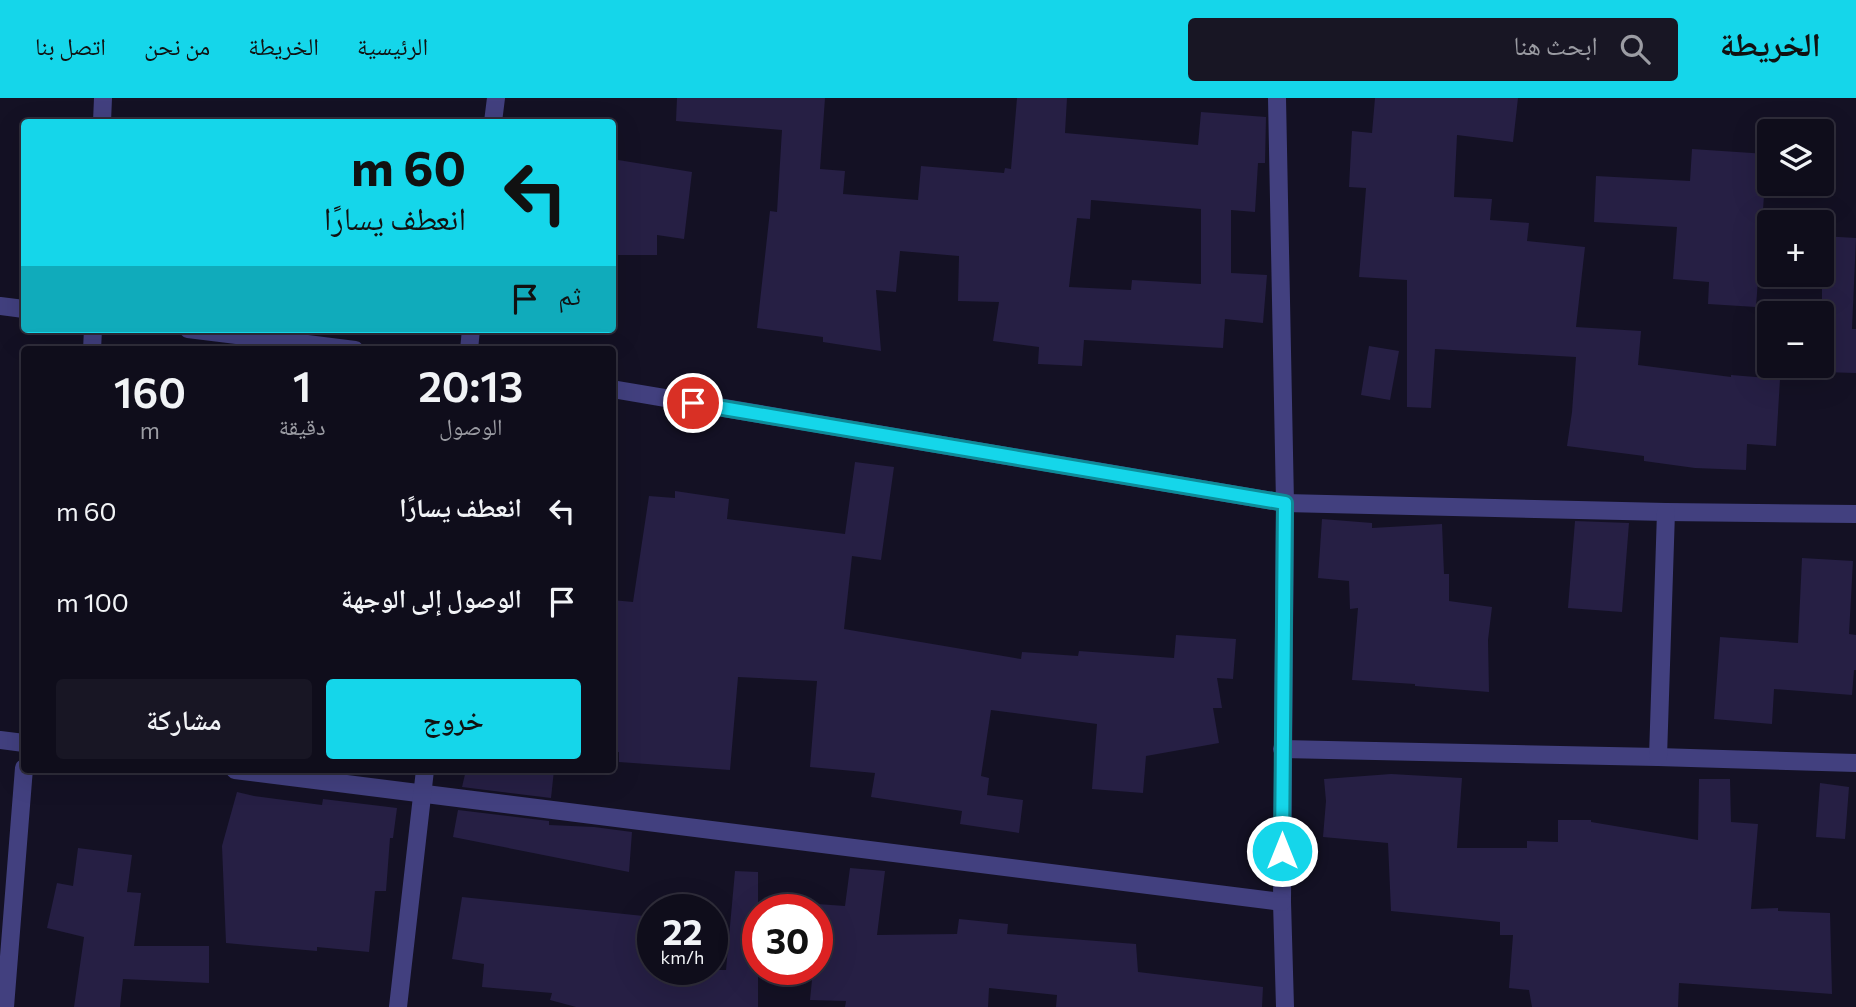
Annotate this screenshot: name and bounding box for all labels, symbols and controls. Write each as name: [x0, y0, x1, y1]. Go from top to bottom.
search box: [1188, 18, 1678, 81]
text: الخريطة: [1720, 22, 1821, 63]
text: ابحث هنا: [1513, 29, 1598, 60]
icon: search: [1616, 30, 1654, 68]
text: اتصل بنا: [35, 31, 106, 60]
text: من نحن: [144, 31, 210, 60]
text: الخريطة: [248, 31, 319, 60]
text: الرئيسية: [357, 31, 428, 60]
map controls: [1757, 119, 1834, 378]
button: layers: [1757, 119, 1834, 196]
text: 60 m: [351, 136, 466, 196]
icon: left: [490, 147, 581, 238]
text: انعطف يسارًا: [324, 197, 466, 237]
button: +: [1757, 210, 1834, 287]
text: ثم: [558, 279, 581, 310]
icon: arrive: [506, 280, 544, 318]
button: −: [1757, 301, 1834, 378]
text: 1: [293, 359, 311, 411]
text: 20:13: [418, 359, 523, 411]
text: 160: [114, 365, 186, 417]
pin: [663, 373, 723, 433]
icon: arrive: [674, 384, 712, 422]
text: دقيقة: [279, 412, 326, 440]
text: الوصول: [439, 412, 503, 440]
text: m: [140, 416, 160, 444]
text: انعطف يسارًا: [399, 491, 522, 522]
icon: left: [543, 492, 581, 530]
text: 60 m: [56, 495, 116, 526]
text: الوصول إلى الوجهة: [341, 582, 522, 613]
icon: arrive: [543, 583, 581, 621]
text: 100 m: [56, 586, 129, 617]
button: مشاركة: [56, 679, 312, 759]
button: خروج: [326, 679, 581, 759]
position arrow: [1245, 814, 1319, 888]
speed limit sign: 30: [742, 894, 833, 985]
text: 22: [663, 909, 702, 952]
text: km/h: [661, 946, 704, 968]

